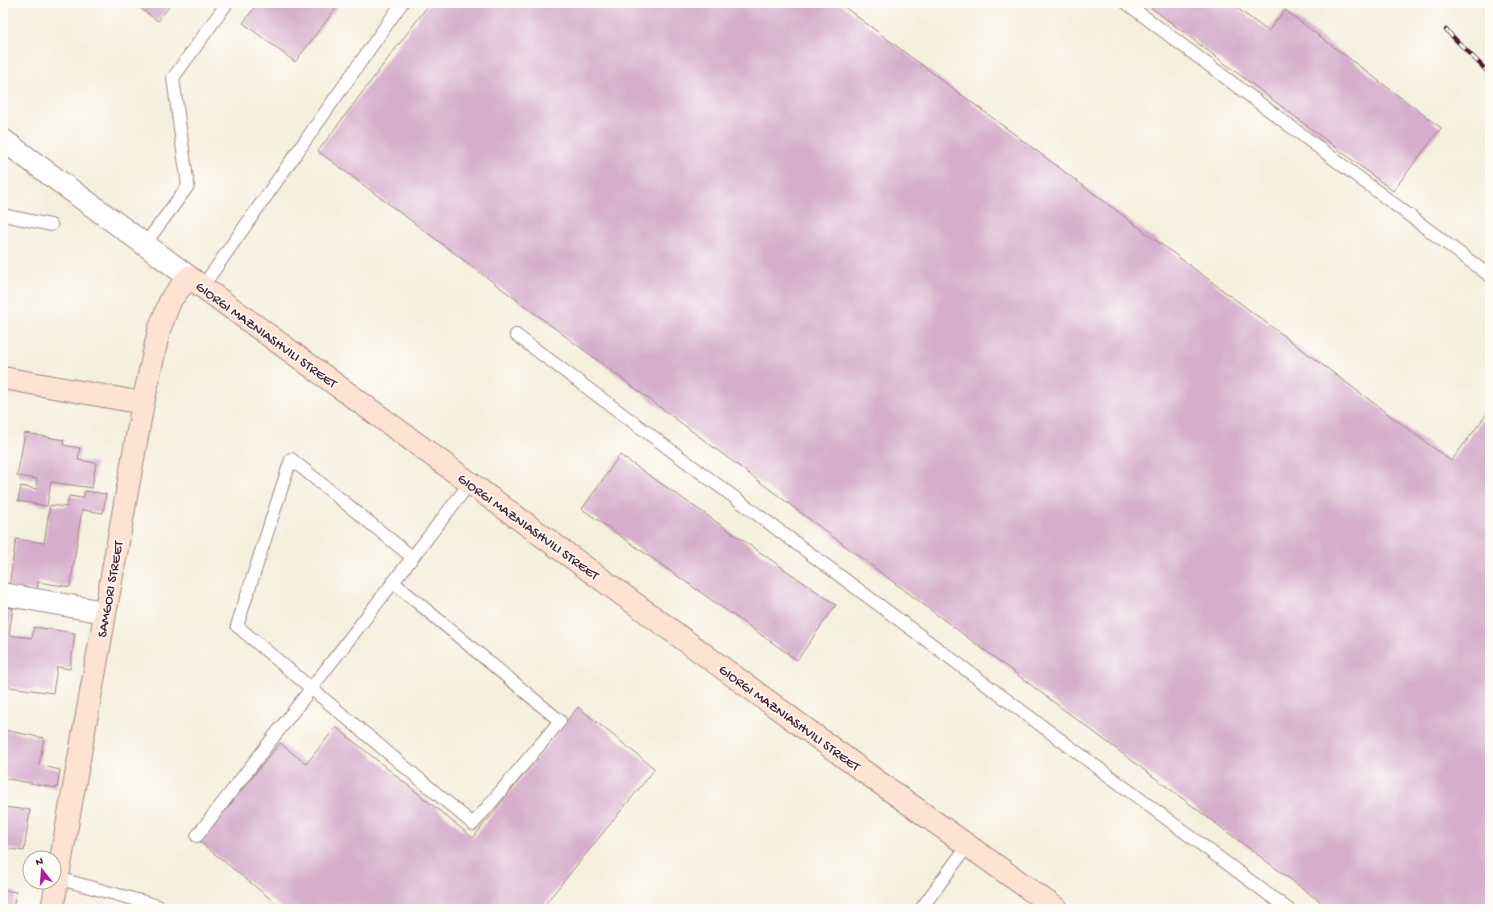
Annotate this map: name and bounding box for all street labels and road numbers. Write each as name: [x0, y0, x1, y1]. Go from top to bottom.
street label: GIORGI MAZNIASHVILI STREET: [191, 279, 340, 393]
street label: GIORGI MAZNIASHVILI STREET: [453, 471, 602, 585]
street label: SAMGORI STREET: [95, 539, 128, 639]
street label: GIORGI MAZNIASHVILI STREET: [714, 662, 863, 776]

